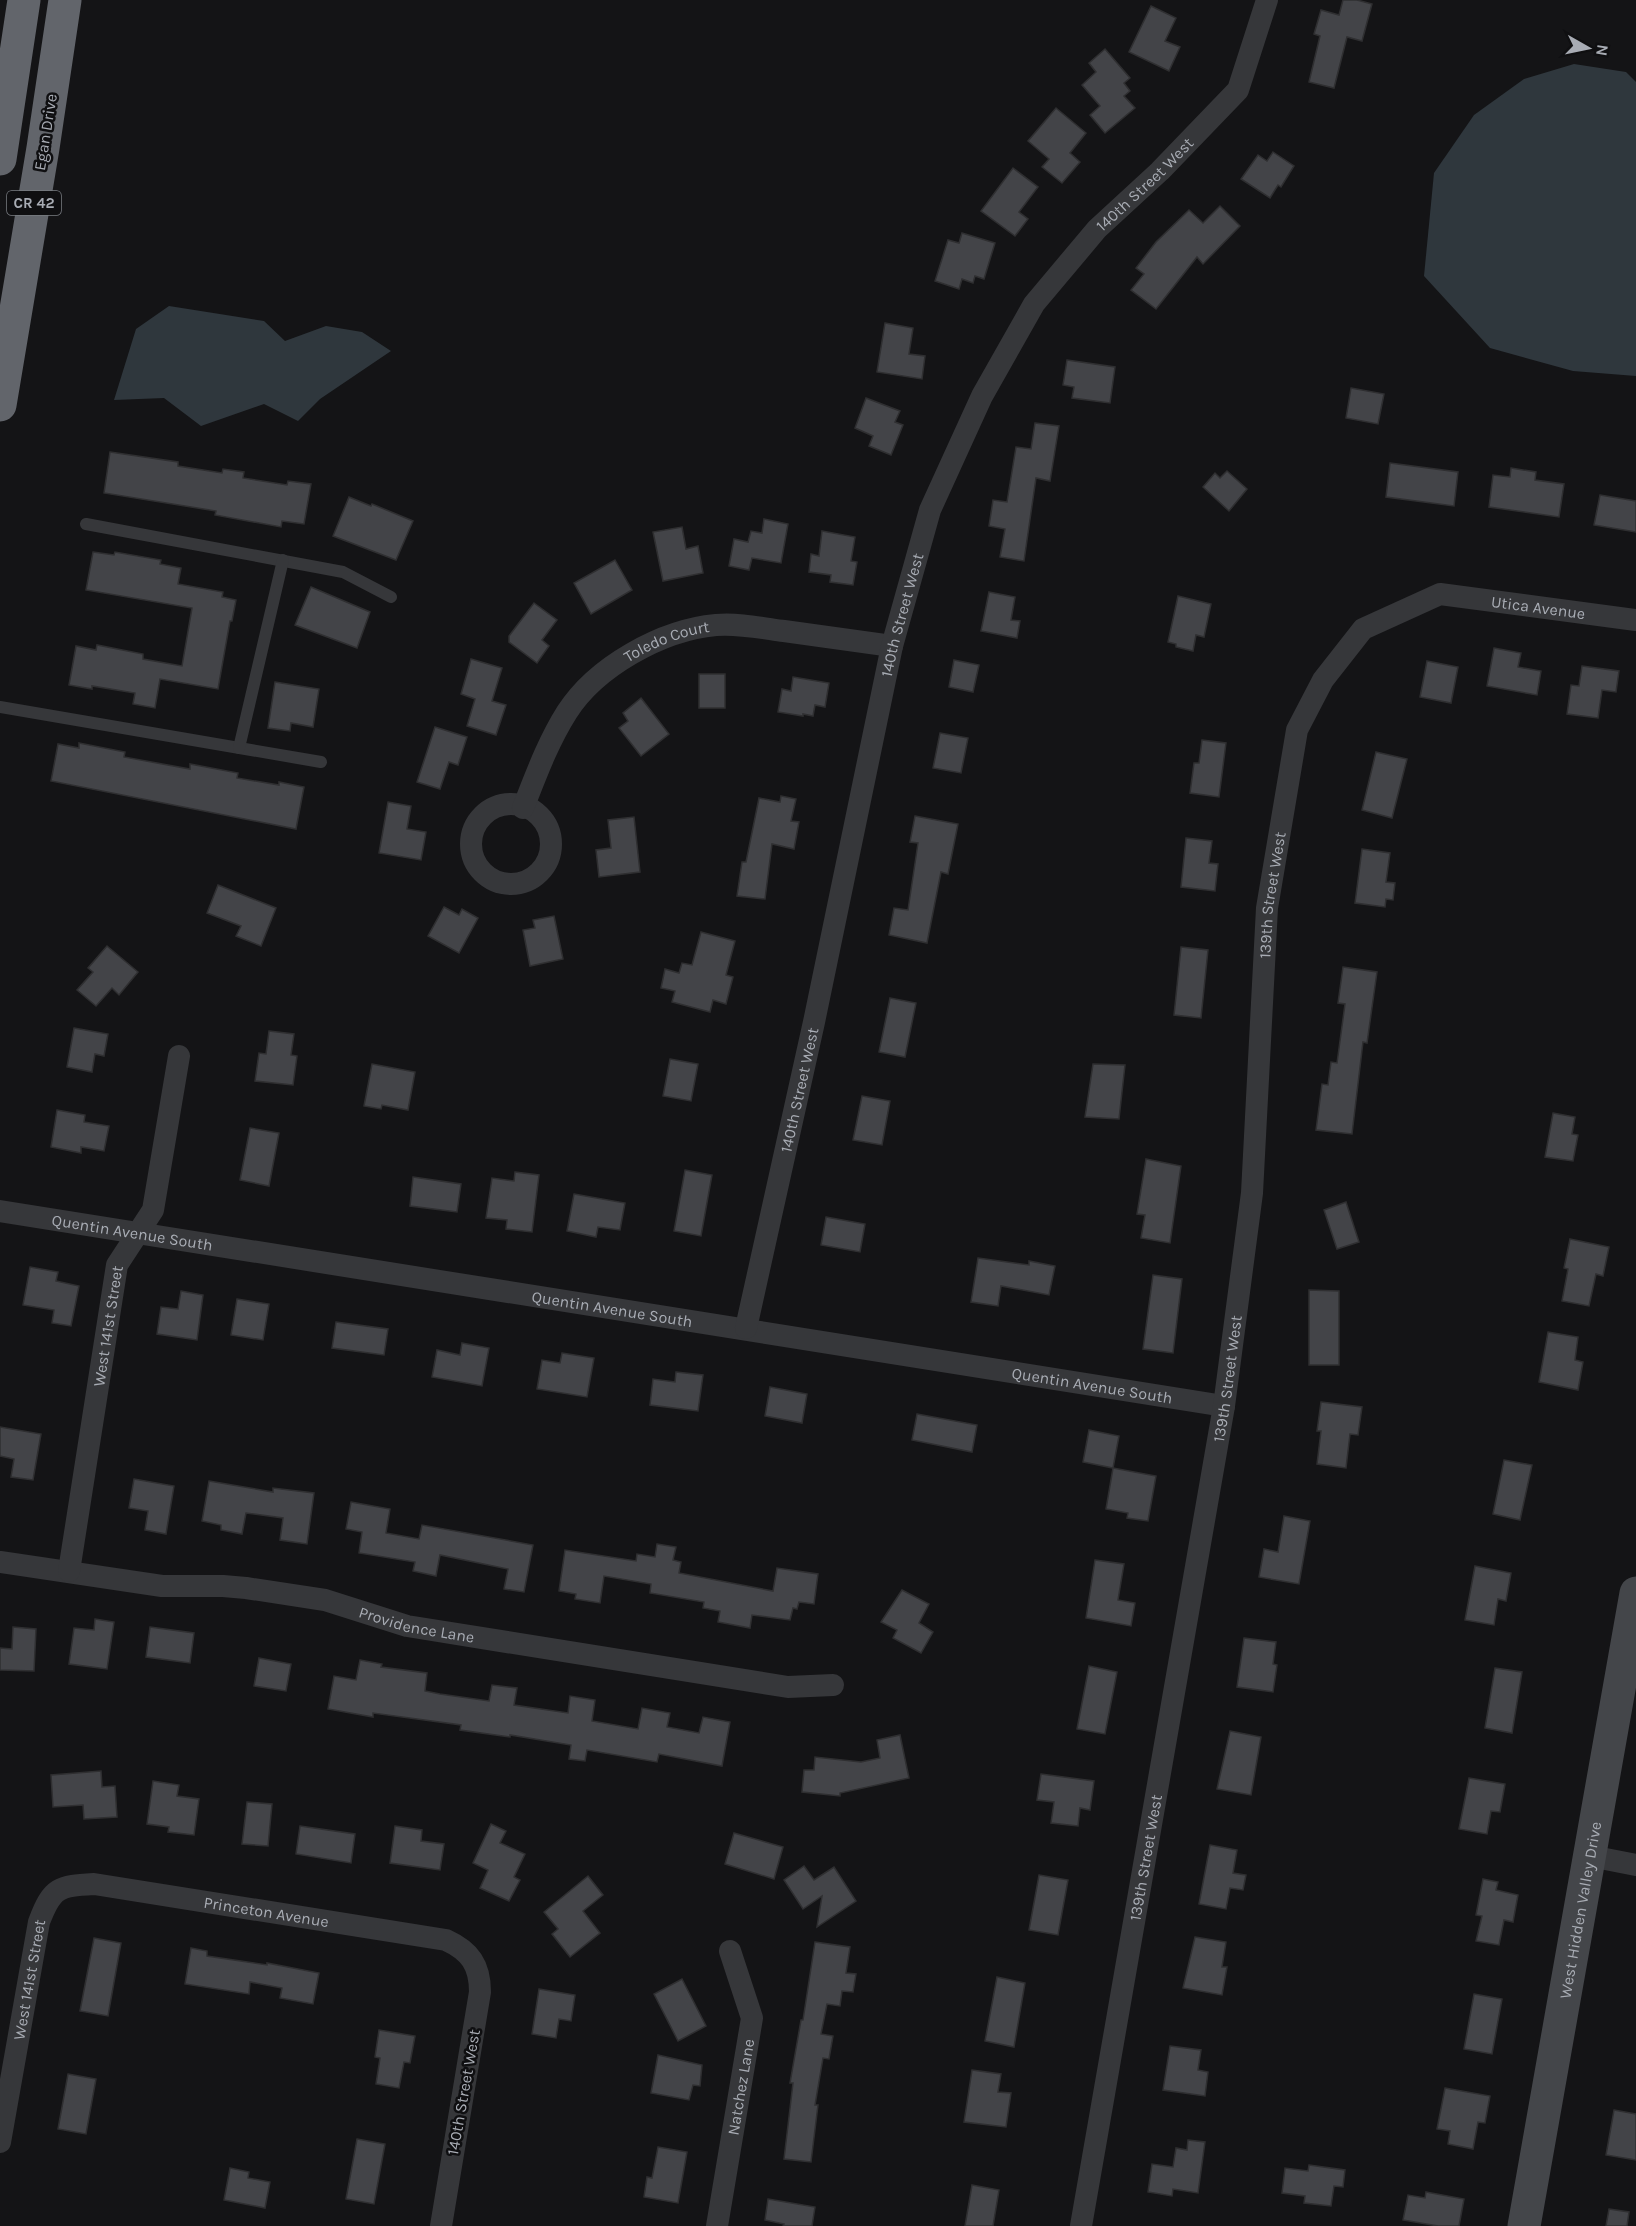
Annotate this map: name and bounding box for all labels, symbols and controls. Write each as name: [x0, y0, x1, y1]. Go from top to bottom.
north arrow: [1558, 18, 1618, 78]
text: N: [1592, 43, 1613, 57]
street label: Egan Drive: [30, 92, 61, 172]
street label: 140th Street West: [1092, 133, 1197, 235]
road number: CR 42: [7, 191, 61, 215]
street label: 140th Street West: [877, 551, 928, 679]
street label: Utica Avenue: [1490, 592, 1586, 623]
street label: Toledo Court: [620, 617, 711, 666]
street label: 139th Street West: [1255, 830, 1290, 959]
street label: 140th Street West: [776, 1026, 823, 1154]
street label: Quentin Avenue South: [50, 1210, 214, 1255]
street label: West 141st Street: [89, 1264, 127, 1388]
street label: Quentin Avenue South: [530, 1287, 694, 1331]
street label: 139th Street West: [1209, 1314, 1246, 1443]
street label: Quentin Avenue South: [1010, 1363, 1174, 1408]
street label: Providence Lane: [356, 1602, 476, 1647]
street label: 139th Street West: [1125, 1793, 1166, 1922]
street label: West Hidden Valley Drive: [1555, 1820, 1605, 2000]
street label: Princeton Avenue: [202, 1893, 330, 1931]
street label: West 141st Street: [9, 1918, 49, 2041]
street label: 140th Street West: [443, 2028, 484, 2156]
street label: Natchez Lane: [723, 2037, 758, 2137]

